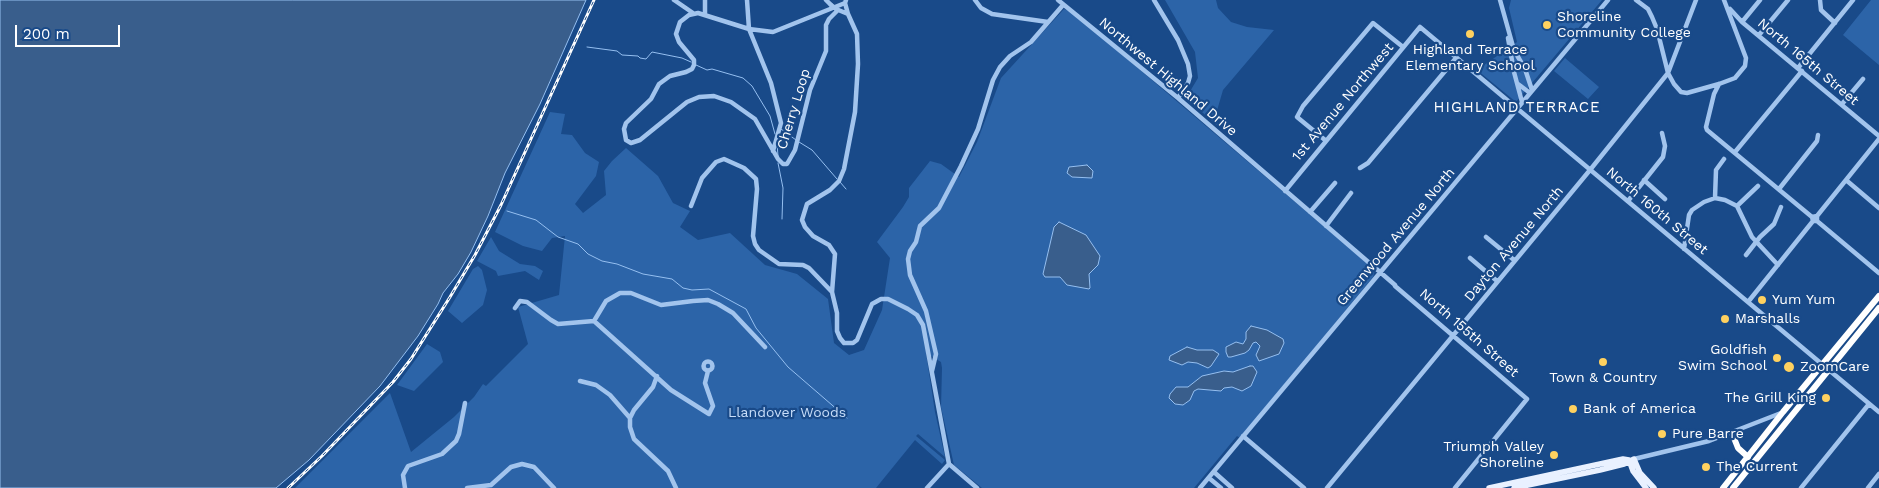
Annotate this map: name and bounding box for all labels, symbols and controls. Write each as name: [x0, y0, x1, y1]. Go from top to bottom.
place label: Shoreline Community College: [1557, 9, 1691, 41]
street label: Northwest Highland Drive: [1095, 14, 1241, 140]
scale bar: [18, 15, 122, 47]
street label: North 165th Street: [1754, 15, 1862, 109]
marker: Shoreline Community College: [1541, 19, 1553, 31]
text: 200 m: [23, 25, 70, 43]
marker: Highland Terrace Elementary School: [1464, 28, 1476, 40]
street label: 1st Avenue Northwest: [1289, 40, 1397, 164]
place label: Highland Terrace Elementary School: [1405, 42, 1535, 74]
street label: Cherry Loop: [774, 67, 814, 151]
district label: HIGHLAND TERRACE: [1431, 99, 1603, 117]
street label: North 160th Street: [1603, 164, 1711, 258]
street label: Greenwood Avenue North: [1333, 165, 1459, 309]
street label: Dayton Avenue North: [1461, 183, 1567, 305]
street label: North 155th Street: [1416, 285, 1522, 381]
place label: Yum Yum: [1772, 292, 1835, 308]
marker: Yum Yum: [1756, 294, 1768, 306]
place label: Marshalls: [1735, 311, 1800, 327]
marker: Marshalls: [1719, 313, 1731, 325]
place label: Goldfish Swim School: [1678, 342, 1767, 374]
marker: Goldfish Swim School: [1771, 352, 1783, 364]
marker: Town & Country: [1597, 356, 1609, 368]
place label: ZoomCare: [1800, 359, 1870, 375]
marker: ZoomCare: [1782, 360, 1796, 374]
place label: Town & Country: [1549, 370, 1657, 386]
place label: The Grill King: [1724, 390, 1816, 406]
marker: The Grill King: [1820, 392, 1832, 404]
place label: Bank of America: [1583, 401, 1696, 417]
marker: Bank of America: [1567, 403, 1579, 415]
park label: Llandover Woods: [728, 405, 846, 421]
place label: Pure Barre: [1672, 426, 1744, 442]
marker: Pure Barre: [1656, 428, 1668, 440]
place label: Triumph Valley Shoreline: [1443, 439, 1544, 472]
marker: Triumph Valley Shoreline: [1548, 449, 1560, 461]
place label: The Current: [1716, 459, 1798, 475]
marker: The Current: [1700, 461, 1712, 473]

